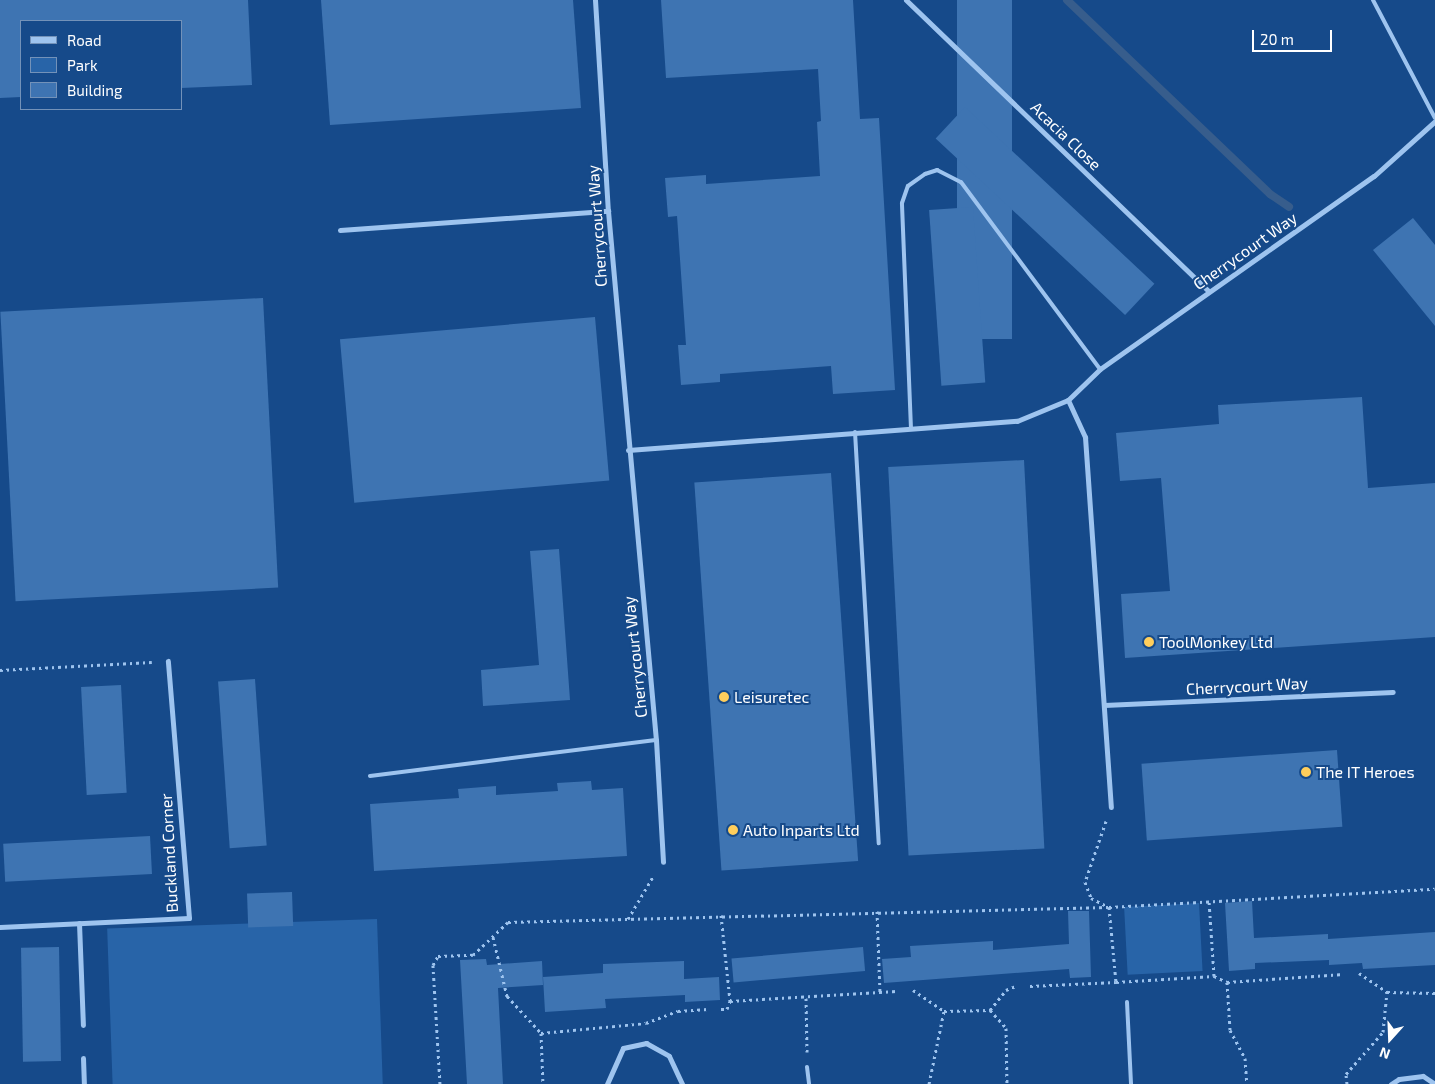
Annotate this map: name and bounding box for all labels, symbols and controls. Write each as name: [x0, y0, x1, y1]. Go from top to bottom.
legend: [20, 20, 182, 110]
scale bar: [1255, 20, 1335, 52]
text: 20 m: [1260, 30, 1294, 48]
text: Road: [67, 31, 102, 49]
text: Park: [67, 56, 98, 74]
text: Building: [67, 81, 122, 99]
street label: Acacia Close: [1027, 98, 1105, 174]
street label: Cherrycourt Way: [583, 164, 611, 288]
street label: Cherrycourt Way: [1189, 208, 1301, 294]
street label: Cherrycourt Way: [619, 595, 651, 719]
place label: ToolMonkey Ltd: [1159, 632, 1273, 652]
marker: ToolMonkey Ltd: [1143, 636, 1155, 648]
street label: Cherrycourt Way: [1185, 673, 1309, 699]
place label: Leisuretec: [734, 687, 809, 707]
marker: Leisuretec: [718, 691, 730, 703]
place label: The IT Heroes: [1316, 762, 1415, 782]
marker: The IT Heroes: [1300, 766, 1312, 778]
street label: Buckland Corner: [156, 793, 182, 913]
place label: Auto Inparts Ltd: [743, 820, 860, 840]
marker: Auto Inparts Ltd: [727, 824, 739, 836]
north arrow: [1365, 1014, 1415, 1064]
text: N: [1377, 1044, 1392, 1063]

